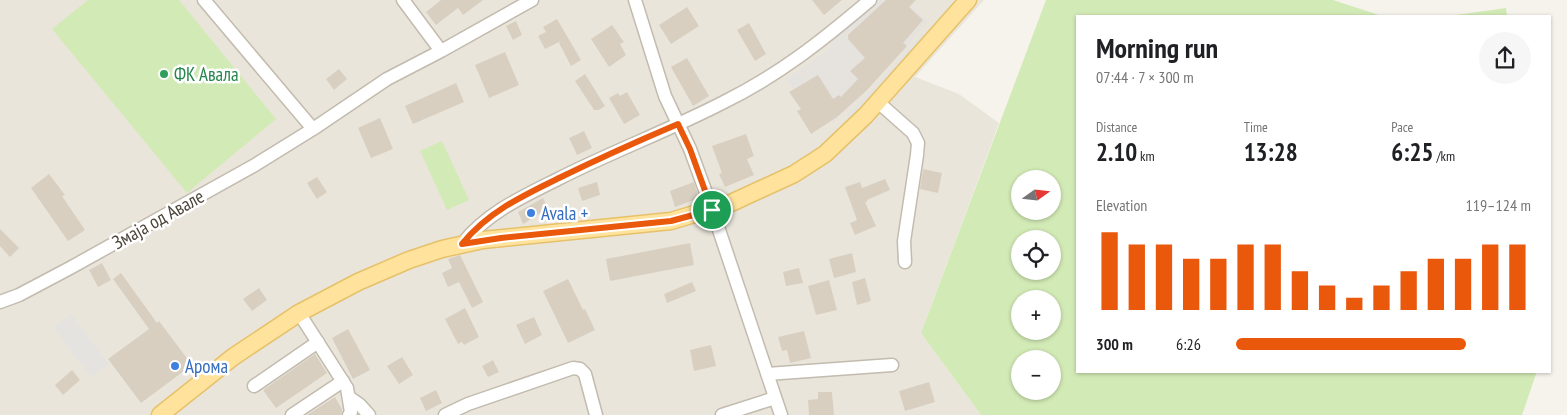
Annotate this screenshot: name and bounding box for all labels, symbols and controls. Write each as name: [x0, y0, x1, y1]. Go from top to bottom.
text: Morning run: [1096, 29, 1218, 66]
button: share: [1479, 32, 1531, 84]
place label: ФК Авала: [174, 62, 239, 86]
text: 07:44 · 7 × 300 m: [1096, 67, 1194, 87]
marker: ФК Авала: [158, 68, 170, 80]
text: Distance: [1096, 118, 1137, 136]
text: Time: [1244, 118, 1268, 136]
text: Pace: [1391, 118, 1413, 136]
text: 2.10: [1096, 136, 1137, 168]
text: 13:28: [1244, 136, 1298, 168]
text: 6:25: [1391, 136, 1433, 168]
text: km: [1137, 147, 1155, 165]
text: /km: [1433, 147, 1455, 165]
north arrow: [1011, 170, 1061, 220]
map controls: [1011, 170, 1061, 400]
street label: Змаја од Авале: [108, 184, 208, 254]
pin: [691, 189, 733, 231]
text: Elevation: [1096, 195, 1147, 215]
text: 119–124 m: [1466, 195, 1531, 215]
icon: arrive: [698, 196, 726, 224]
place label: Avala +: [541, 201, 588, 225]
marker: Avala +: [525, 207, 537, 219]
button: locate: [1011, 230, 1061, 280]
button: +: [1011, 290, 1061, 340]
text: 300 m: [1096, 334, 1133, 354]
text: 6:26: [1176, 334, 1201, 354]
button: −: [1011, 350, 1061, 400]
place label: Арома: [185, 354, 228, 378]
marker: Арома: [169, 360, 181, 372]

